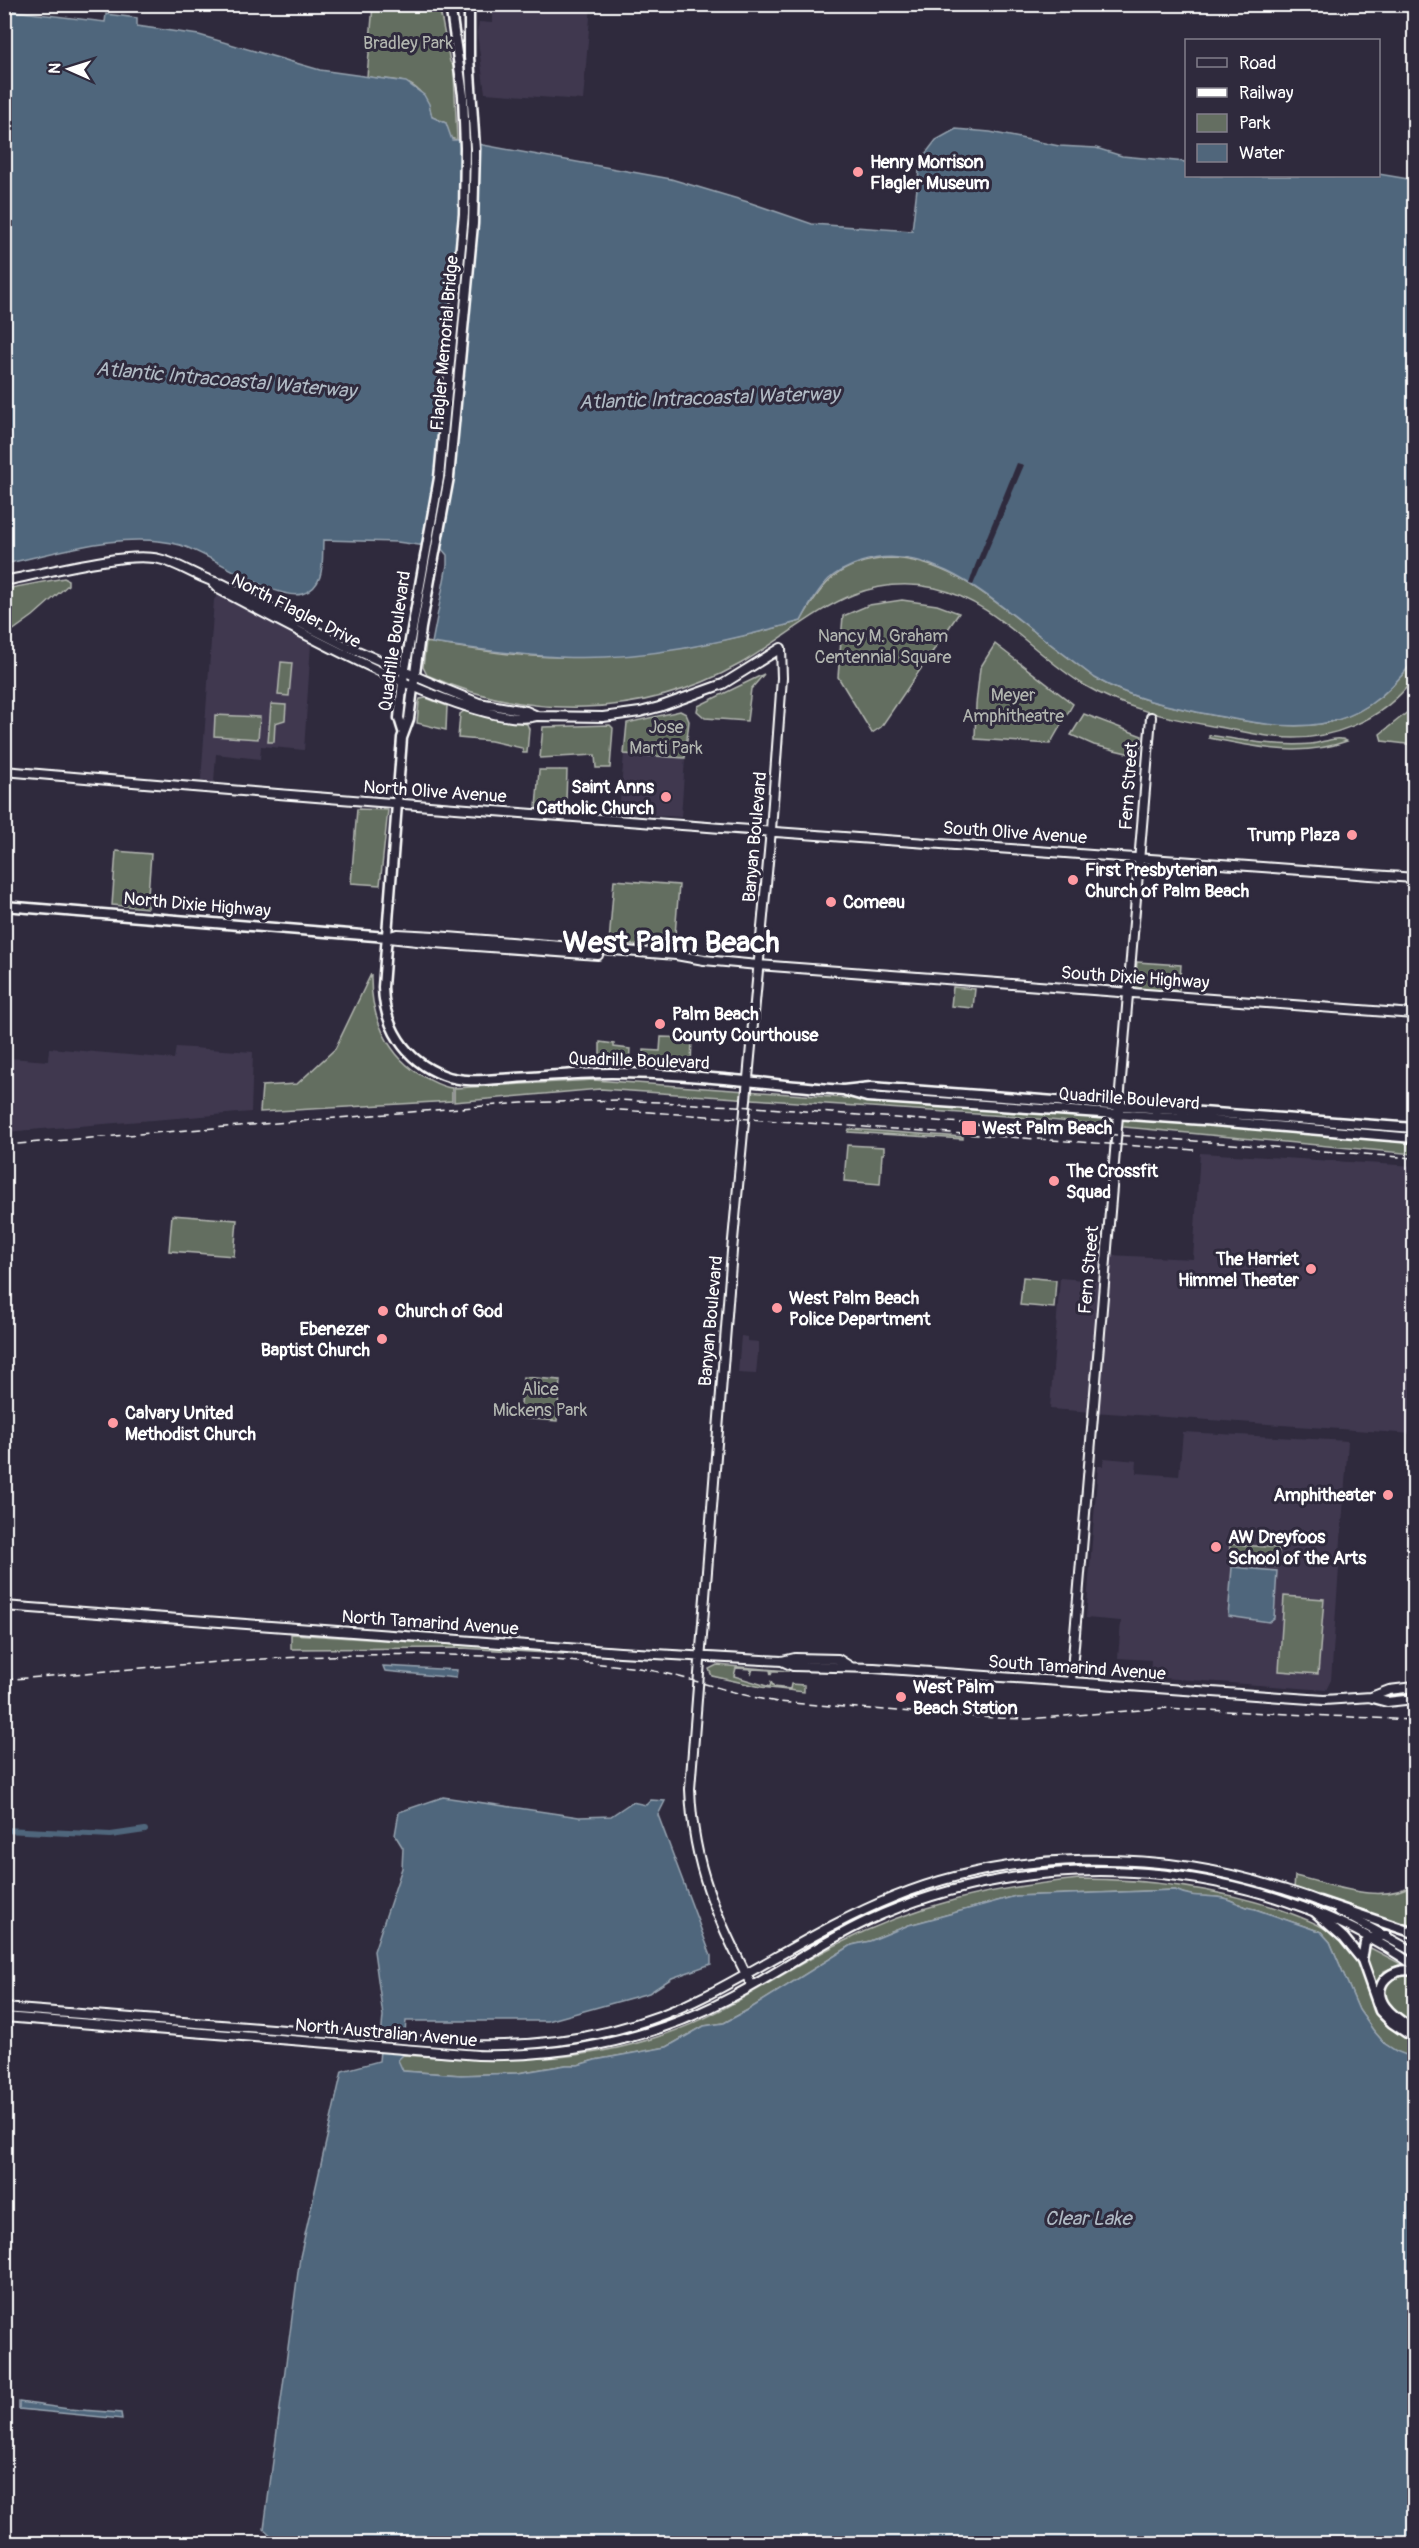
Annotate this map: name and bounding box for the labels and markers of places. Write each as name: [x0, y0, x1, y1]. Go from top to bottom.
place label: Henry Morrison Flagler Museum: [870, 151, 989, 195]
marker: Henry Morrison Flagler Museum: [851, 165, 865, 179]
place label: Saint Anns Catholic Church: [537, 776, 655, 820]
marker: Saint Anns Catholic Church: [659, 790, 673, 804]
place label: Trump Plaza: [1246, 824, 1341, 847]
marker: Trump Plaza: [1345, 828, 1359, 842]
place label: First Presbyterian Church of Palm Beach: [1085, 859, 1250, 903]
marker: First Presbyterian Church of Palm Beach: [1066, 873, 1080, 887]
place label: Comeau: [843, 891, 905, 914]
marker: Comeau: [824, 895, 838, 909]
place label: Palm Beach County Courthouse: [672, 1003, 819, 1047]
marker: Palm Beach County Courthouse: [653, 1017, 667, 1031]
place label: West Palm Beach: [982, 1117, 1113, 1140]
marker: West Palm Beach: [960, 1119, 978, 1137]
place label: The Crossfit Squad: [1065, 1160, 1159, 1204]
marker: The Crossfit Squad: [1047, 1174, 1061, 1188]
place label: The Harriet Himmel Theater: [1178, 1248, 1300, 1292]
marker: The Harriet Himmel Theater: [1304, 1262, 1318, 1276]
place label: West Palm Beach Police Department: [789, 1287, 931, 1331]
place label: Church of God: [395, 1300, 503, 1323]
marker: West Palm Beach Police Department: [770, 1301, 784, 1315]
marker: Church of God: [376, 1304, 390, 1318]
place label: Ebenezer Baptist Church: [261, 1318, 371, 1362]
marker: Ebenezer Baptist Church: [375, 1332, 389, 1346]
place label: Calvary United Methodist Church: [125, 1402, 257, 1446]
marker: Calvary United Methodist Church: [106, 1416, 120, 1430]
place label: Amphitheater: [1273, 1484, 1377, 1507]
marker: Amphitheater: [1381, 1488, 1395, 1502]
place label: AW Dreyfoos School of the Arts: [1228, 1526, 1367, 1570]
marker: AW Dreyfoos School of the Arts: [1209, 1540, 1223, 1554]
place label: West Palm Beach Station: [913, 1676, 1018, 1720]
marker: West Palm Beach Station: [894, 1690, 908, 1704]

